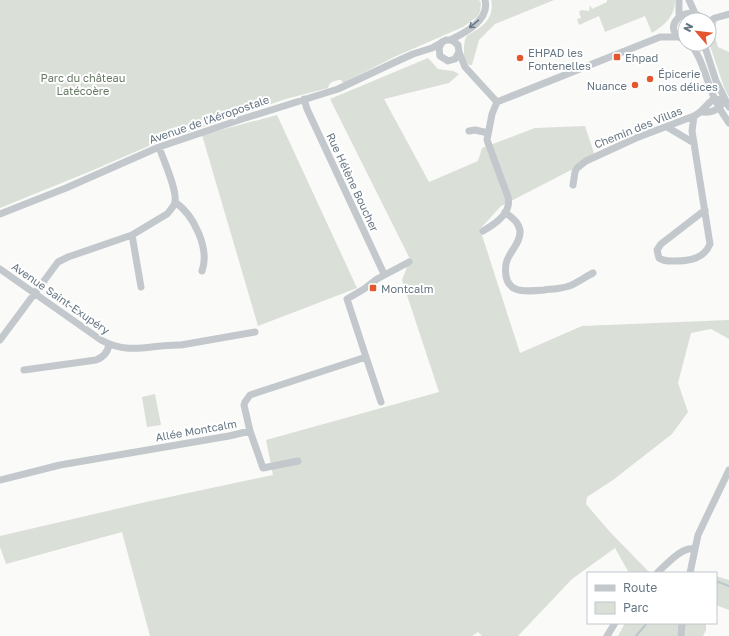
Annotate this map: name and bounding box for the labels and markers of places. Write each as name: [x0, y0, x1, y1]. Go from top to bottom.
place label: EHPAD les Fontenelles: [528, 46, 591, 72]
place label: Ehpad: [625, 51, 658, 64]
marker: Ehpad: [612, 52, 622, 62]
marker: EHPAD les Fontenelles: [515, 53, 525, 63]
place label: Épicerie nos délices: [658, 67, 718, 93]
marker: Épicerie nos délices: [645, 74, 655, 84]
place label: Nuance: [587, 79, 627, 92]
marker: Nuance: [630, 80, 640, 90]
place label: Montcalm: [381, 282, 434, 295]
marker: Montcalm: [368, 283, 378, 293]

